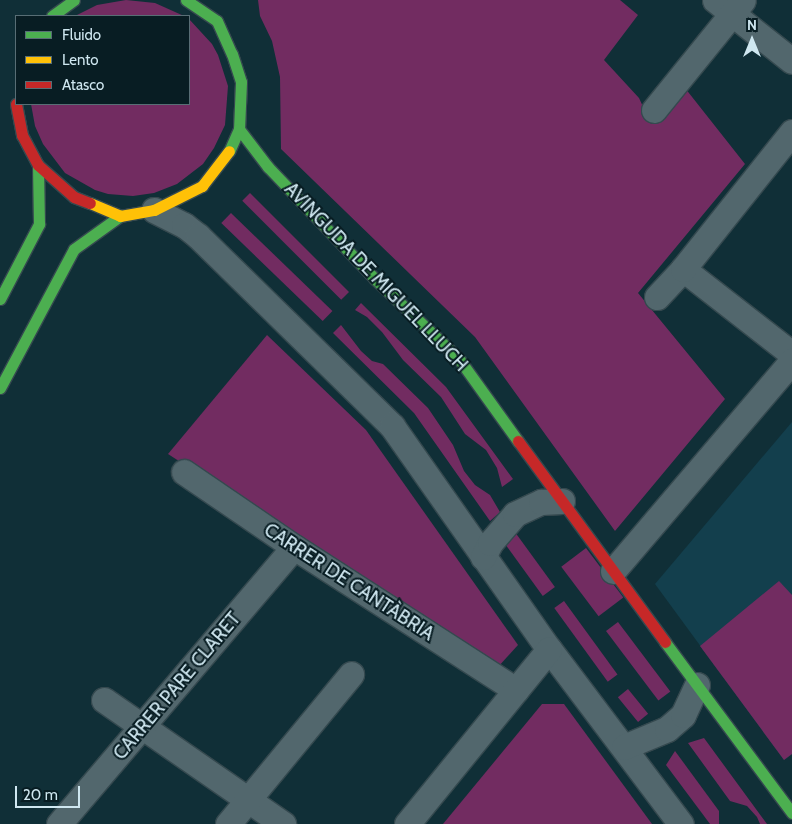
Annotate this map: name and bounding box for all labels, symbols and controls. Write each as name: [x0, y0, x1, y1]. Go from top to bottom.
legend: [15, 15, 190, 105]
north arrow: [727, 15, 777, 65]
text: N: [747, 16, 757, 34]
text: Fluido: [62, 26, 101, 44]
text: Lento: [62, 51, 99, 69]
text: Atasco: [62, 76, 104, 94]
street label: AVINGUDA DE MIGUEL LLUCH: [280, 178, 472, 376]
street label: CARRER DE CANTÀBRIA: [260, 518, 438, 646]
street label: CARRER PARE CLARET: [109, 608, 245, 764]
scale bar: [18, 776, 82, 808]
text: 20 m: [23, 786, 58, 804]

